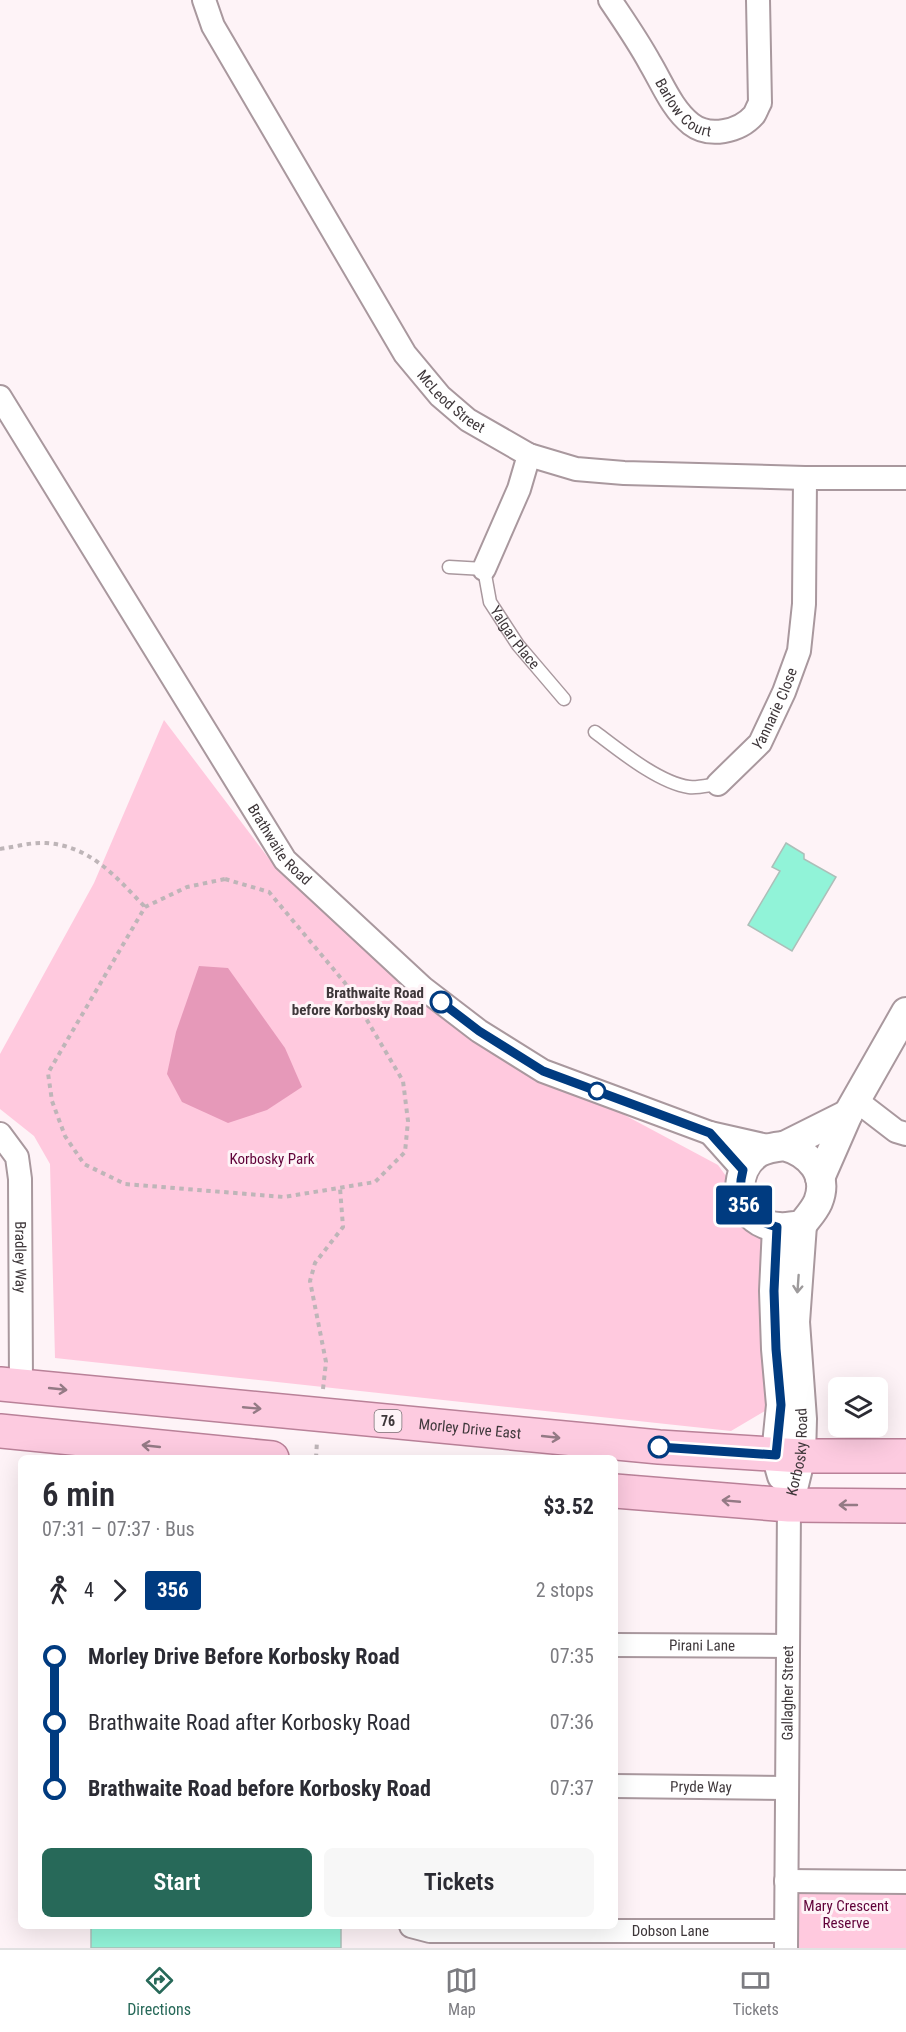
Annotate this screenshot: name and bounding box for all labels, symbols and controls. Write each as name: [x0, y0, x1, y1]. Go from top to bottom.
street label: Barlow Court: [651, 75, 712, 141]
street label: McLeod Street: [413, 366, 488, 437]
street label: Yalgar Place: [486, 603, 544, 673]
street label: Yannarie Close: [749, 665, 801, 754]
street label: Brathwaite Road: [244, 801, 315, 889]
place label: Brathwaite Road before Korbosky Road: [292, 984, 424, 1019]
marker: Brathwaite Road before Korbosky Road: [430, 991, 452, 1013]
unlabelled marker: [588, 1082, 606, 1100]
park label: Korbosky Park: [229, 1150, 315, 1168]
line badge: 356: [710, 1186, 778, 1224]
text: 356: [728, 1193, 760, 1217]
street label: Bradley Way: [11, 1221, 30, 1293]
one-way arrow: [792, 1273, 803, 1293]
map controls: [828, 1377, 888, 1437]
button: layers: [828, 1377, 888, 1437]
one-way arrow: [48, 1384, 68, 1395]
one-way arrow: [242, 1403, 262, 1414]
street label: Korbosky Road: [783, 1408, 811, 1498]
road number: 76: [374, 1410, 402, 1432]
street label: Morley Drive East: [418, 1415, 522, 1443]
one-way arrow: [541, 1432, 560, 1443]
unlabelled marker: [648, 1436, 670, 1458]
one-way arrow: [142, 1440, 162, 1451]
text: 6 min: [42, 1475, 115, 1514]
text: $3.52: [543, 1494, 594, 1519]
one-way arrow: [721, 1495, 741, 1506]
one-way arrow: [838, 1499, 858, 1511]
text: 07:31 – 07:37 · Bus: [42, 1517, 195, 1541]
icon: walk: [42, 1574, 75, 1607]
icon: forward: [103, 1574, 136, 1607]
text: 4: [84, 1578, 94, 1602]
text: 356: [157, 1578, 189, 1602]
text: 2 stops: [536, 1578, 594, 1602]
street label: Pirani Lane: [669, 1636, 735, 1655]
text: Morley Drive Before Korbosky Road: [88, 1644, 400, 1669]
text: 07:35: [550, 1644, 594, 1668]
street label: Gallagher Street: [778, 1645, 797, 1741]
text: Brathwaite Road after Korbosky Road: [88, 1710, 411, 1735]
text: 07:36: [550, 1710, 594, 1734]
text: Brathwaite Road before Korbosky Road: [88, 1776, 431, 1801]
text: 07:37: [550, 1776, 594, 1800]
street label: Pryde Way: [670, 1778, 732, 1796]
button: Start: [42, 1848, 312, 1917]
button: Tickets: [324, 1848, 594, 1917]
park label: Mary Crescent Reserve: [803, 1897, 889, 1932]
street label: Dobson Lane: [632, 1922, 709, 1940]
tab: Directions: [127, 1964, 191, 2019]
tab: Map: [445, 1964, 478, 2019]
tab: Tickets: [733, 1964, 779, 2019]

